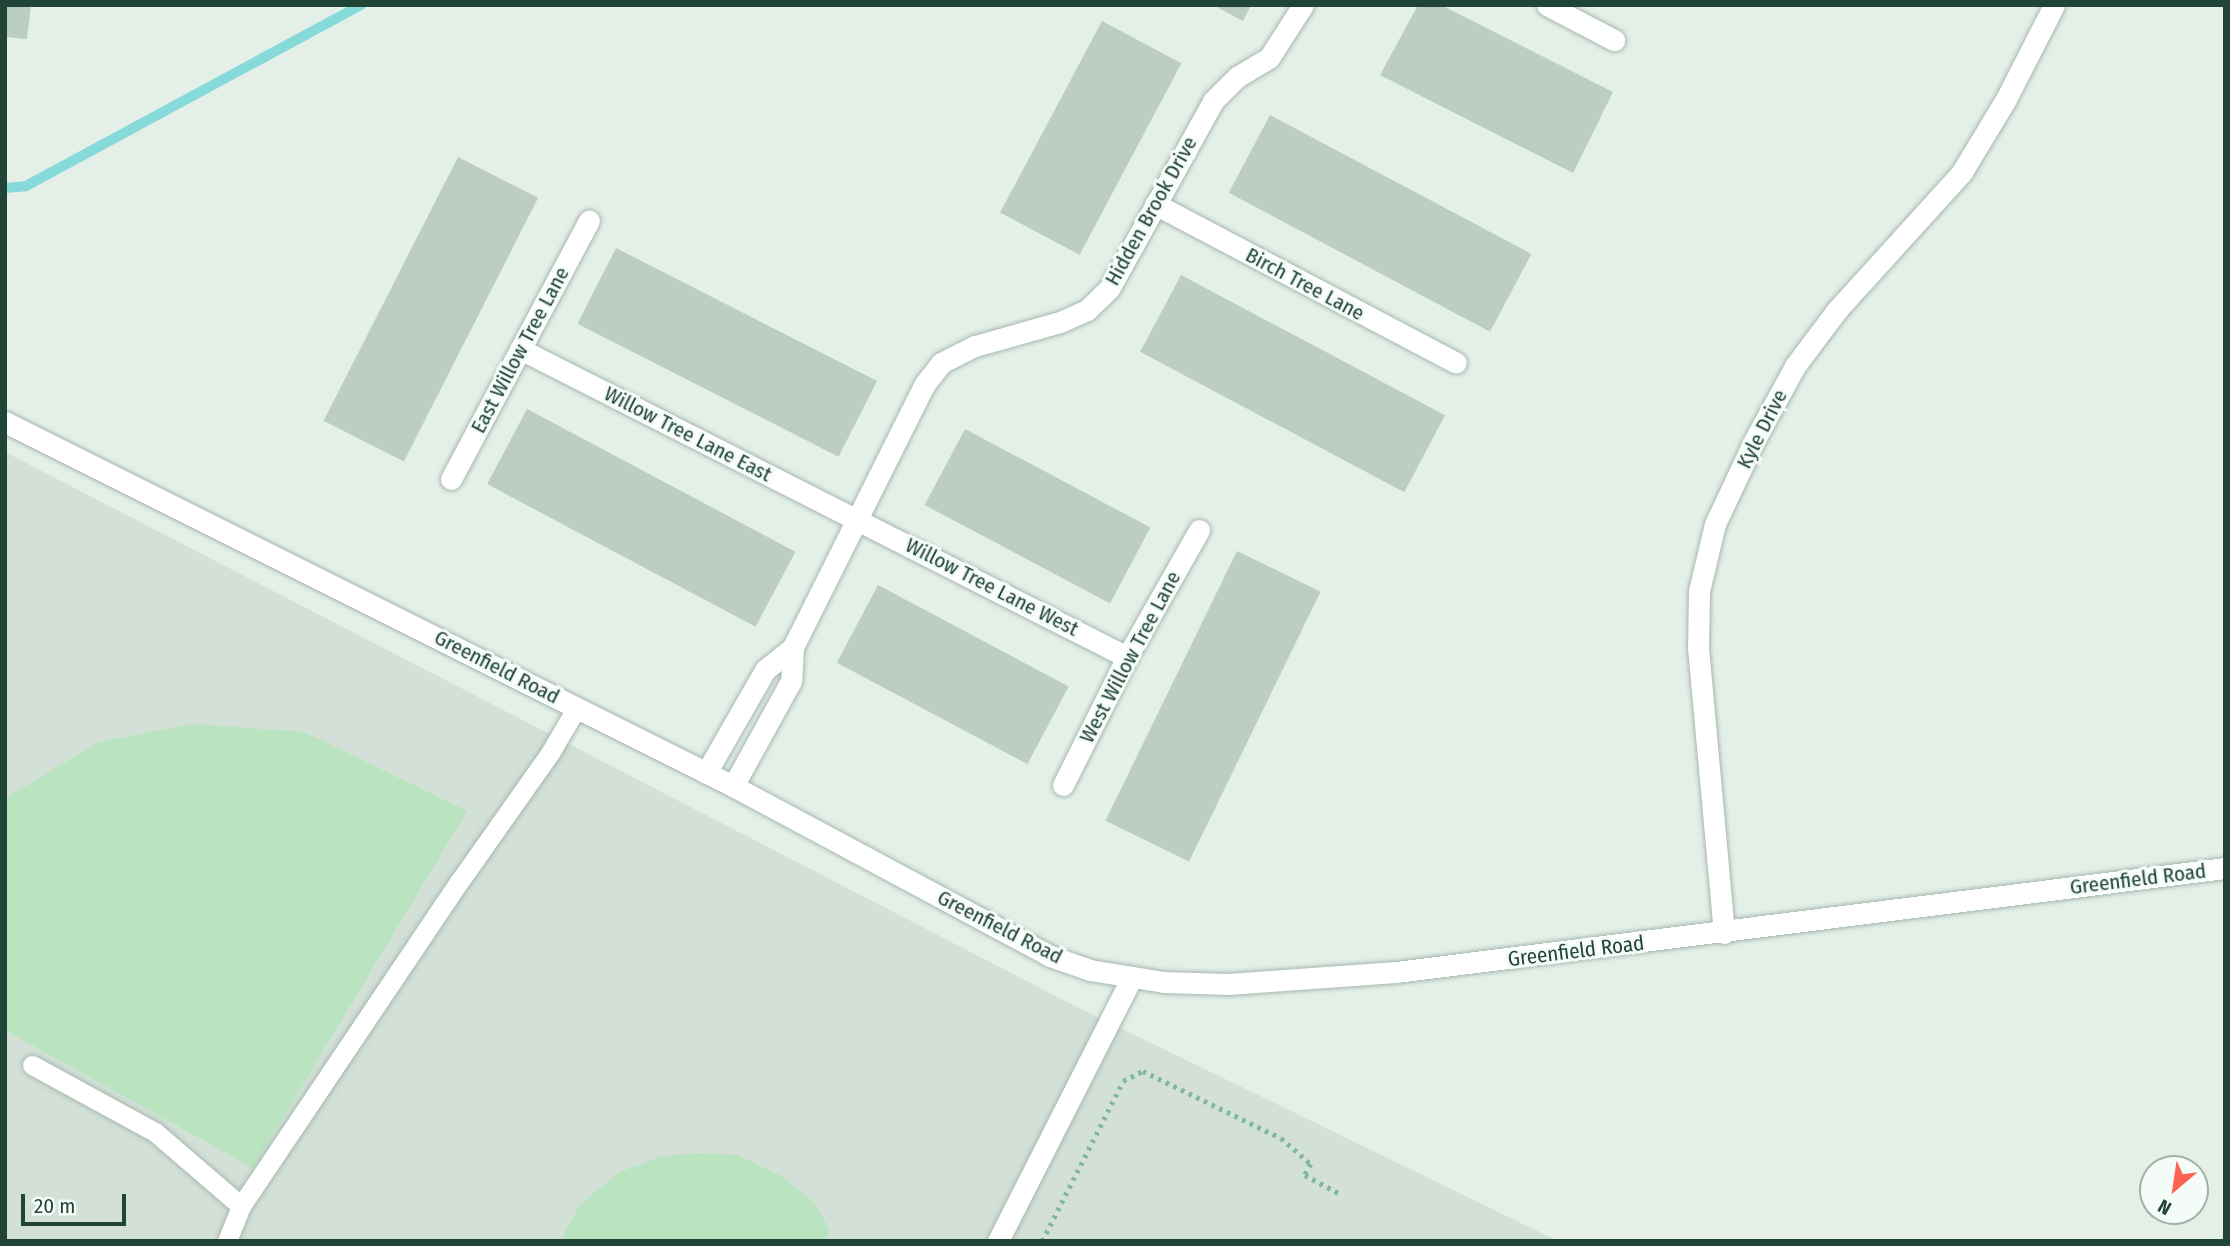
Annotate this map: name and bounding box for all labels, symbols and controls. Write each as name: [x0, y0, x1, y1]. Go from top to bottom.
street label: Hidden Brook Drive: [1100, 132, 1202, 290]
street label: Birch Tree Lane: [1241, 242, 1369, 326]
street label: East Willow Tree Lane: [466, 263, 574, 437]
street label: Willow Tree Lane East: [600, 381, 776, 487]
street label: Kyle Drive: [1731, 385, 1793, 473]
street label: Willow Tree Lane West: [901, 532, 1083, 642]
street label: West Willow Tree Lane: [1074, 567, 1186, 747]
street label: Greenfield Road: [430, 625, 564, 709]
street label: Greenfield Road: [2068, 858, 2208, 900]
street label: Greenfield Road: [933, 885, 1067, 969]
street label: Greenfield Road: [1506, 930, 1646, 972]
north arrow: [2139, 1155, 2209, 1225]
scale bar: [24, 1180, 130, 1224]
text: 20 m: [34, 1193, 75, 1219]
text: N: [2154, 1194, 2175, 1220]

